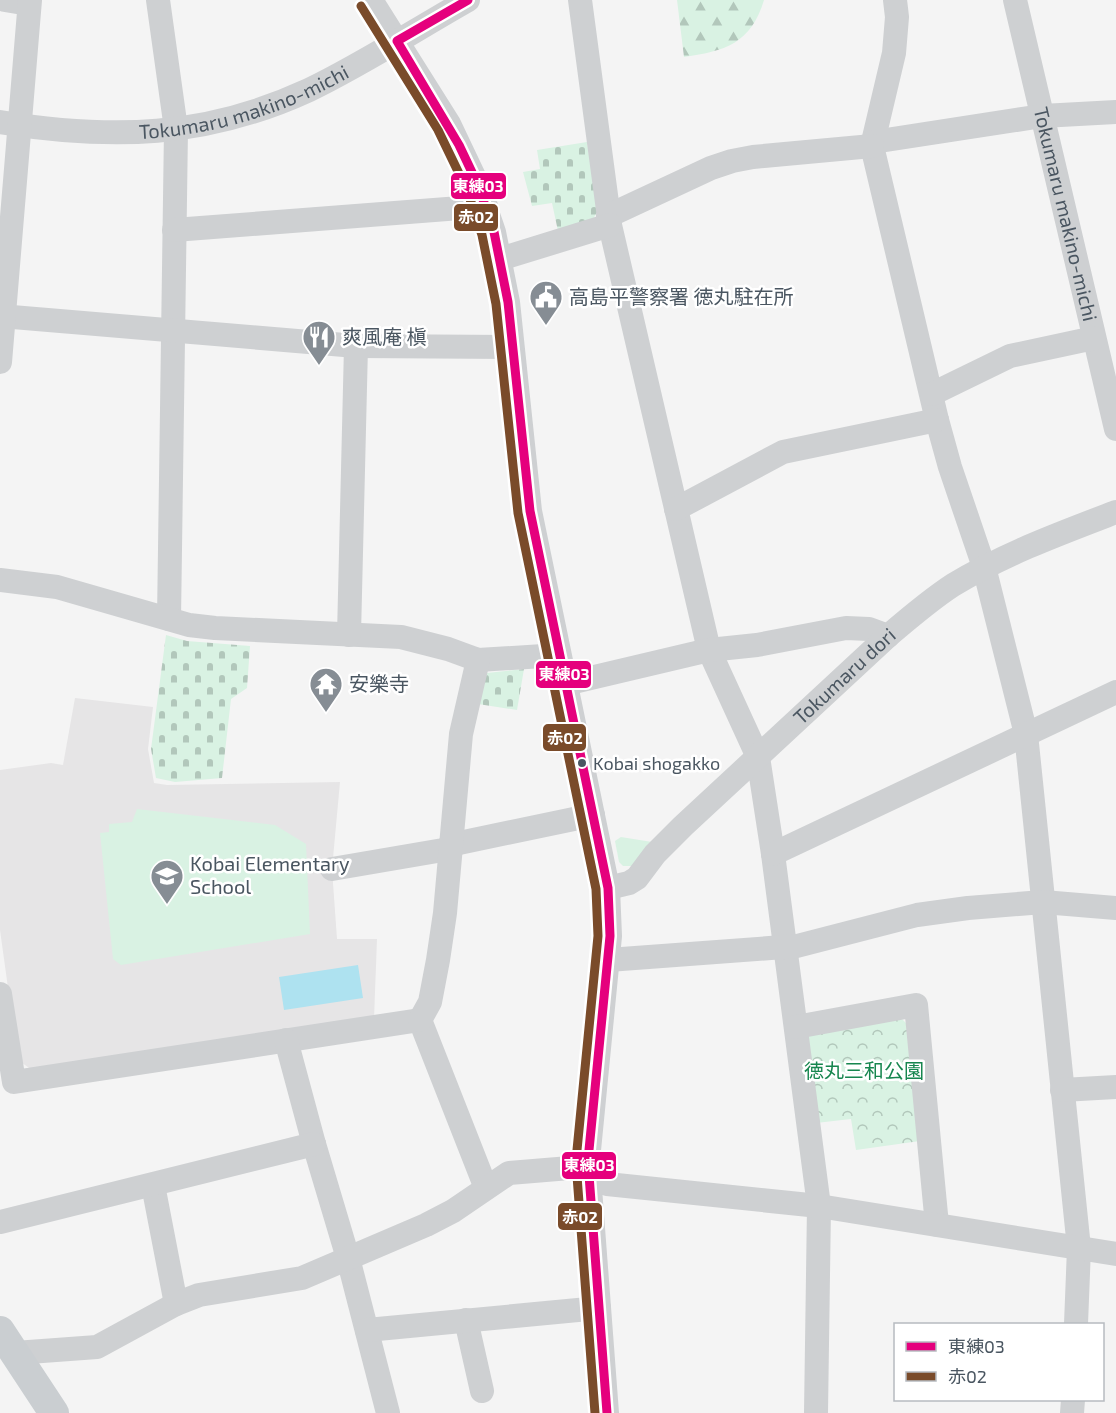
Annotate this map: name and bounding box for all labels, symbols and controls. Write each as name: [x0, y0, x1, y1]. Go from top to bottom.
street label: Tokumaru makino-michi: [138, 59, 352, 143]
street label: Tokumaru makino-michi: [1030, 104, 1103, 323]
line badge: 東練03: [450, 172, 507, 200]
text: 東練03: [452, 176, 504, 195]
line badge: 赤02: [453, 203, 499, 232]
text: 赤02: [458, 207, 494, 226]
public building icon: 高島平警察署 徳丸駐在所: [528, 279, 564, 326]
place label: 高島平警察署 徳丸駐在所: [569, 284, 793, 308]
restaurant icon: 爽風庵 槇: [301, 319, 337, 366]
place label: 爽風庵 槇: [342, 324, 426, 348]
street label: Tokumaru dori: [788, 622, 900, 729]
line badge: 東練03: [535, 660, 592, 689]
text: 東練03: [538, 664, 590, 683]
temple icon: 安樂寺: [308, 666, 344, 713]
place label: 安樂寺: [349, 671, 409, 695]
line badge: 赤02: [542, 723, 587, 752]
text: 赤02: [547, 728, 583, 747]
place label: Kobai shogakko: [593, 752, 720, 774]
marker: Kobai shogakko: [576, 757, 588, 769]
place label: Kobai Elementary School: [190, 851, 350, 898]
school or university icon: Kobai Elementary School: [149, 858, 185, 905]
park label: 徳丸三和公園: [804, 1058, 924, 1082]
line badge: 東練03: [561, 1151, 617, 1180]
text: 東練03: [563, 1155, 615, 1174]
line badge: 赤02: [557, 1202, 603, 1231]
text: 赤02: [562, 1207, 598, 1226]
legend: [894, 1323, 1104, 1401]
text: 東練03: [948, 1335, 1005, 1357]
text: 赤02: [948, 1365, 987, 1387]

